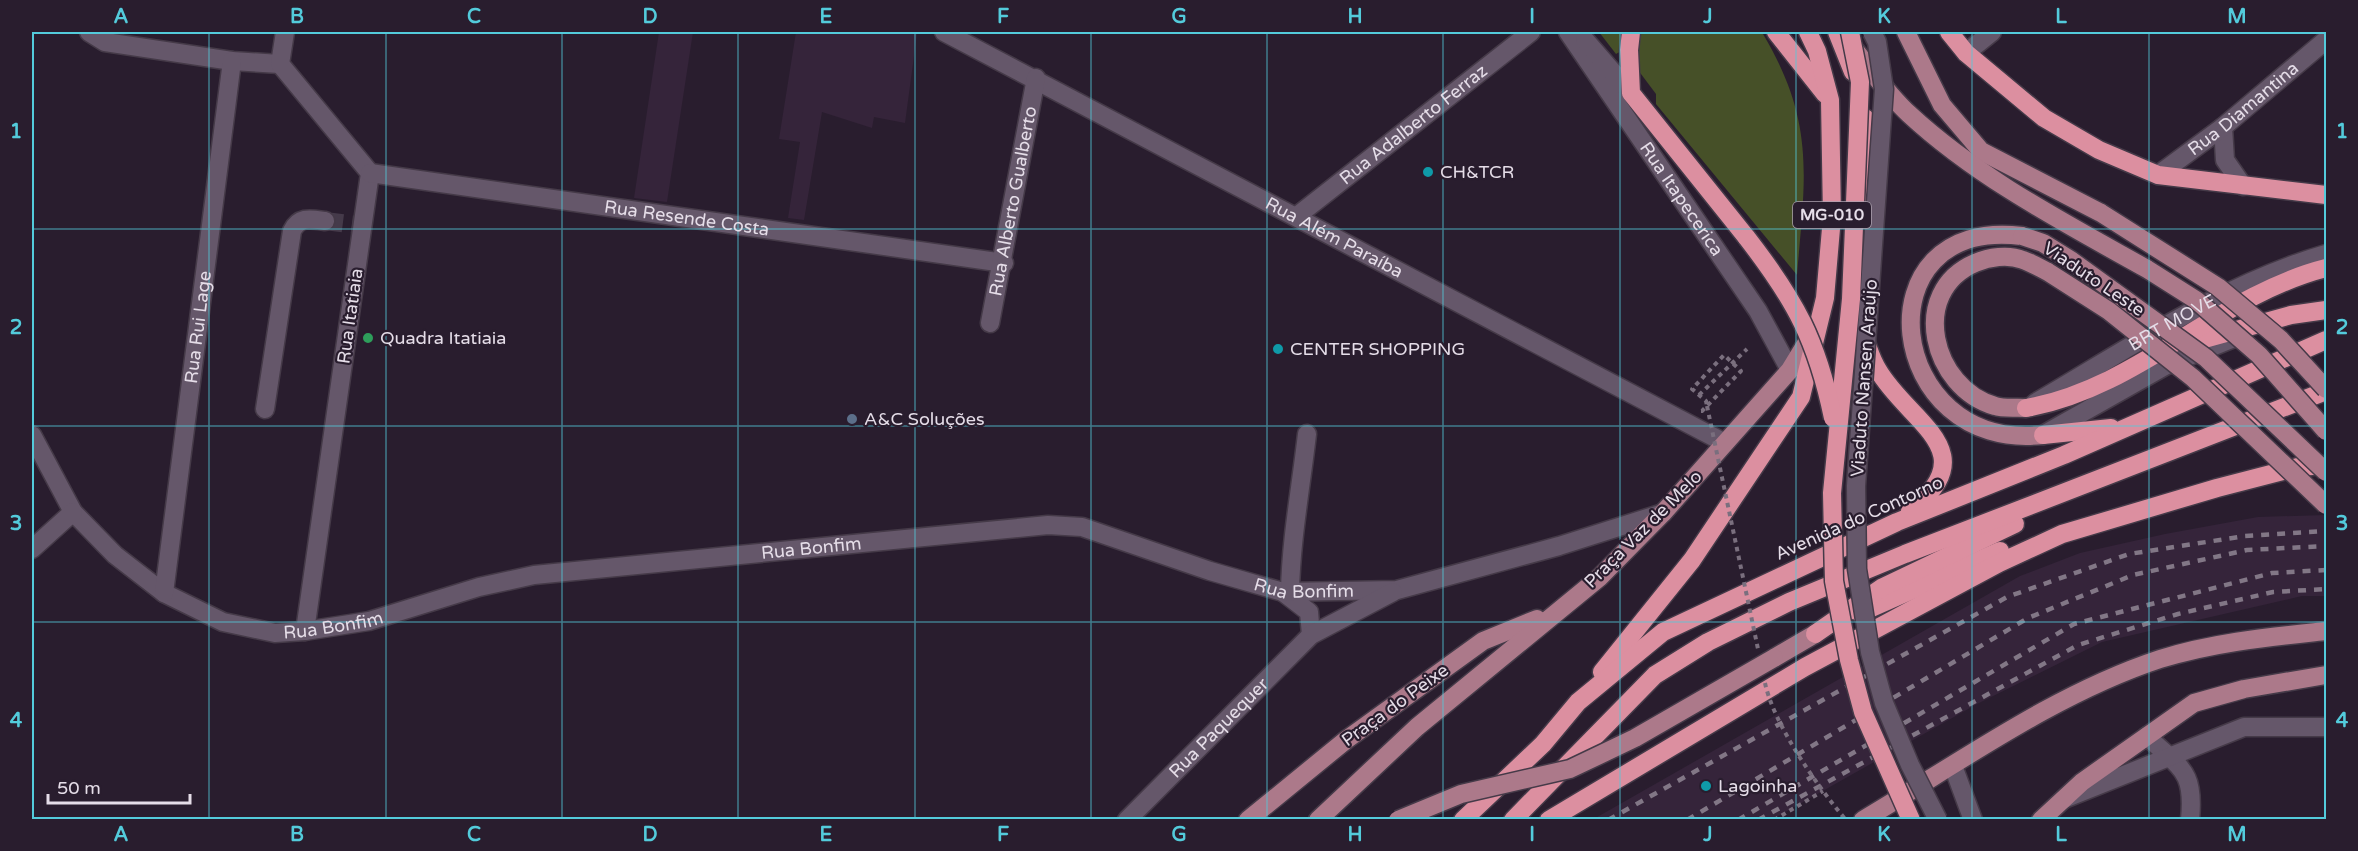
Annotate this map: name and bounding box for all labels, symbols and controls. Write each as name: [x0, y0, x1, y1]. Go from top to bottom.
text: A: [114, 5, 129, 29]
text: B: [290, 5, 304, 29]
text: C: [467, 5, 481, 29]
text: D: [642, 5, 658, 29]
text: E: [820, 5, 833, 29]
text: F: [997, 5, 1009, 29]
text: G: [1171, 5, 1187, 29]
text: H: [1347, 5, 1363, 29]
text: I: [1529, 5, 1535, 29]
text: J: [1702, 5, 1713, 29]
text: K: [1877, 5, 1891, 29]
text: L: [2055, 5, 2067, 29]
text: M: [2227, 5, 2247, 29]
street label: Rua Diamantina: [2183, 57, 2303, 160]
street label: Rua Adalberto Ferraz: [1335, 60, 1492, 189]
street label: Rua Alberto Gualberto: [984, 104, 1041, 298]
text: 1: [10, 120, 22, 144]
text: 1: [2336, 120, 2348, 144]
street label: Rua Itapecerica: [1635, 138, 1728, 260]
place label: CH&TCR: [1440, 161, 1514, 183]
marker: CH&TCR: [1421, 165, 1435, 179]
street label: Rua Além Paraíba: [1262, 192, 1407, 283]
street label: Rua Resende Costa: [603, 195, 771, 241]
road number: MG-010: [1793, 202, 1871, 228]
street label: Viaduto Leste: [2039, 237, 2149, 321]
street label: Rua Itatiaia: [332, 267, 368, 365]
street label: Rua Rui Lage: [180, 269, 216, 385]
street label: Viaduto Nansen Araújo: [1846, 278, 1882, 478]
street label: BRT MOVE: [2124, 289, 2219, 356]
text: 2: [10, 316, 22, 340]
text: 2: [2336, 316, 2348, 340]
place label: Quadra Itatiaia: [380, 327, 506, 349]
marker: Quadra Itatiaia: [361, 331, 375, 345]
place label: CENTER SHOPPING: [1290, 338, 1465, 360]
marker: CENTER SHOPPING: [1271, 342, 1285, 356]
place label: A&C Soluções: [864, 408, 985, 430]
marker: A&C Soluções: [845, 412, 859, 426]
street label: Praça Vaz de Melo: [1580, 465, 1707, 592]
street label: Avenida do Contorno: [1772, 471, 1946, 565]
text: 3: [10, 512, 22, 536]
text: 3: [2336, 512, 2348, 536]
street label: Rua Bonfim: [760, 532, 862, 564]
street label: Rua Bonfim: [1251, 573, 1354, 604]
street label: Rua Bonfim: [283, 606, 386, 643]
street label: Praça do Peixe: [1337, 659, 1453, 751]
street label: Rua Paquequer: [1164, 673, 1273, 783]
text: 4: [10, 709, 23, 733]
text: 4: [2336, 709, 2349, 733]
scale bar: [48, 767, 190, 805]
place label: Lagoinha: [1718, 775, 1797, 797]
text: 50 m: [57, 777, 101, 799]
marker: Lagoinha: [1699, 779, 1713, 793]
text: A: [114, 823, 129, 847]
text: B: [290, 823, 304, 847]
text: C: [467, 823, 481, 847]
text: D: [642, 823, 658, 847]
text: E: [820, 823, 833, 847]
text: F: [997, 823, 1009, 847]
text: G: [1171, 823, 1187, 847]
text: H: [1347, 823, 1363, 847]
text: I: [1529, 823, 1535, 847]
text: J: [1702, 823, 1713, 847]
text: K: [1877, 823, 1891, 847]
text: L: [2055, 823, 2067, 847]
text: M: [2227, 823, 2247, 847]

